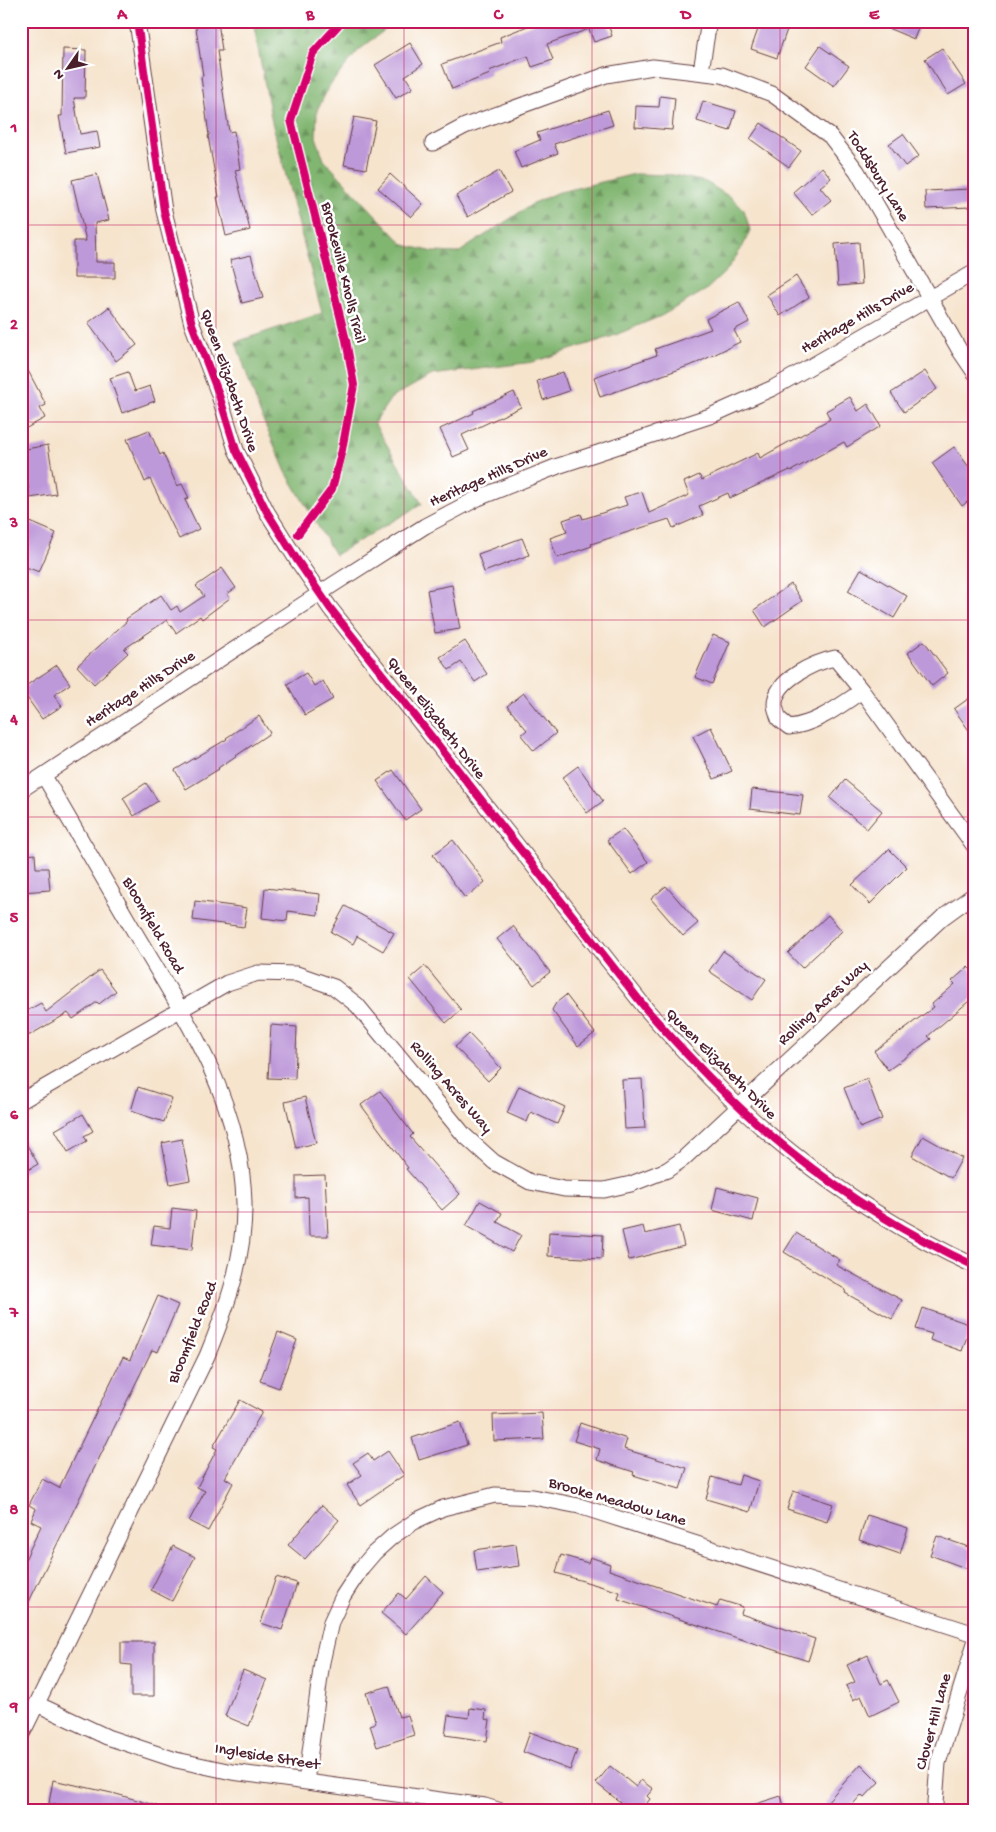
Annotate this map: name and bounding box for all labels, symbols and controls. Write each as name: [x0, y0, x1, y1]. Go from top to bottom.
text: A: [116, 7, 128, 26]
text: B: [305, 7, 315, 26]
text: C: [493, 7, 504, 26]
text: D: [679, 7, 692, 26]
text: E: [869, 7, 880, 26]
north arrow: [42, 42, 92, 92]
text: N: [50, 65, 69, 82]
text: 1: [10, 120, 17, 139]
street label: Toddsbury Lane: [841, 127, 913, 226]
street label: Brookeville Knolls Trail: [315, 200, 369, 345]
street label: Heritage Hills Drive: [798, 279, 919, 359]
street label: Queen Elizabeth Drive: [195, 307, 262, 455]
text: 2: [10, 317, 18, 336]
street label: Heritage Hills Drive: [427, 443, 552, 513]
text: 3: [9, 515, 18, 534]
street label: Heritage Hills Drive: [82, 647, 200, 733]
street label: Queen Elizabeth Drive: [381, 654, 489, 784]
text: 4: [9, 712, 18, 731]
street label: Bloomfield Road: [116, 874, 188, 979]
text: 5: [10, 910, 19, 929]
street label: Rolling Acres Way: [775, 957, 873, 1051]
street label: Queen Elizabeth Drive: [660, 1005, 780, 1125]
street label: Rolling Acres Way: [405, 1038, 495, 1138]
text: 6: [10, 1107, 19, 1126]
street label: Bloomfield Road: [165, 1278, 224, 1388]
text: 7: [9, 1305, 19, 1324]
street label: Brooke Meadow Lane: [545, 1474, 689, 1532]
text: 8: [10, 1502, 19, 1521]
street label: Clover Hill Lane: [913, 1671, 957, 1772]
text: 9: [9, 1699, 18, 1718]
street label: Ingleside Street: [213, 1740, 322, 1776]

